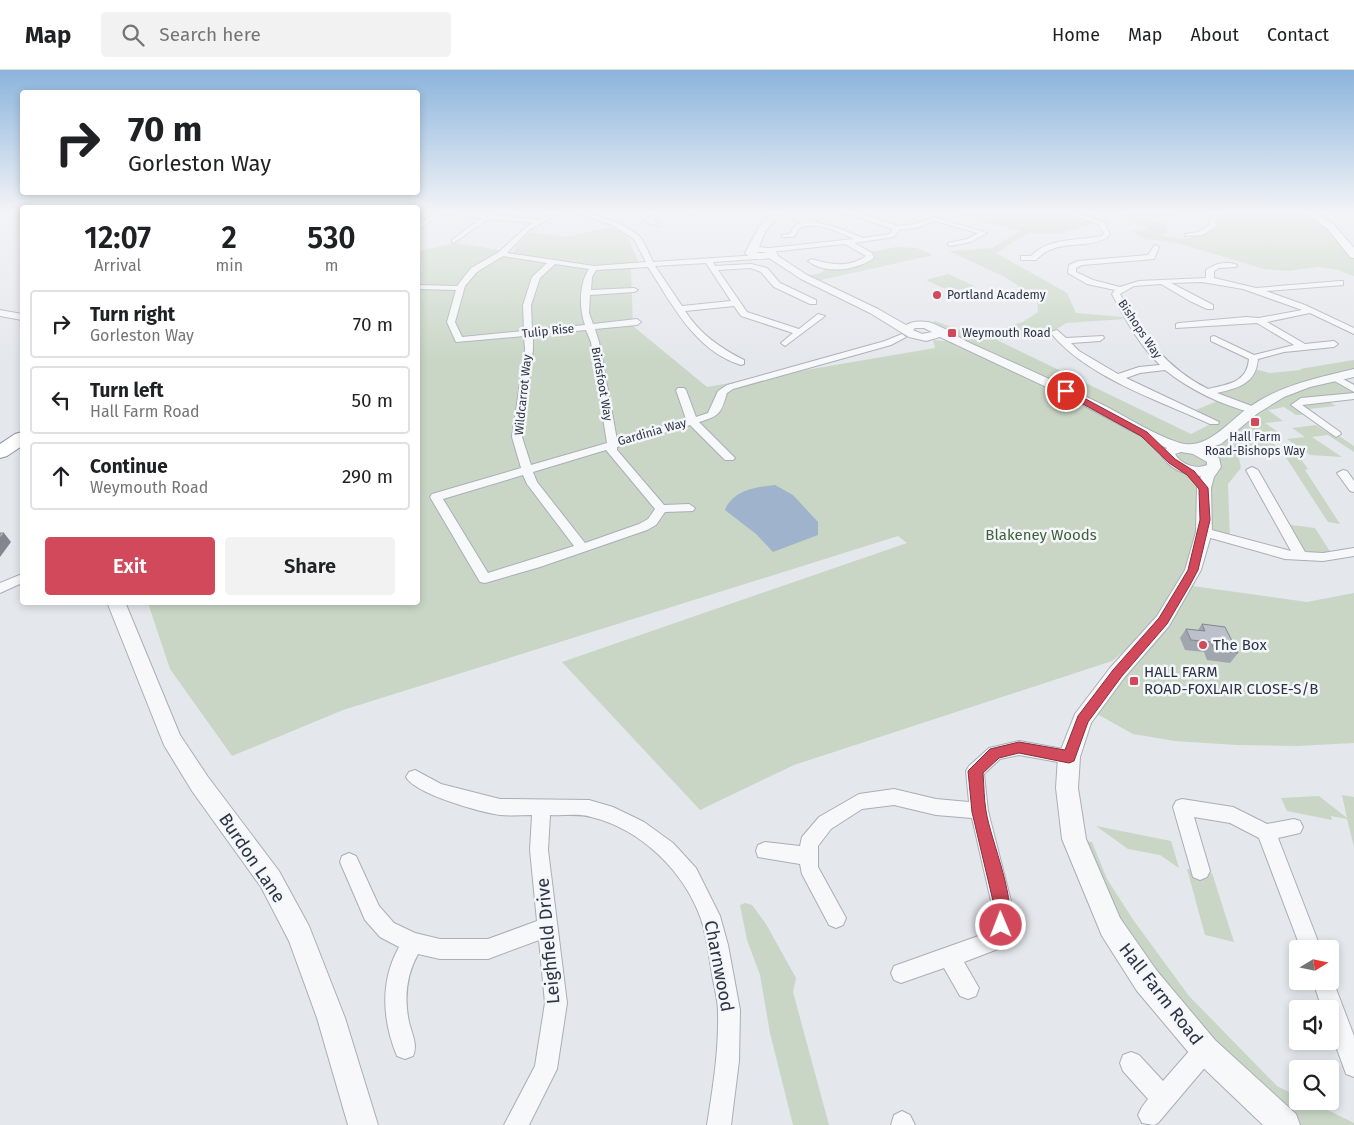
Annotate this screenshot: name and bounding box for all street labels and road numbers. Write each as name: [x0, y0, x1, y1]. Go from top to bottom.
street label: Bishops Way: [1115, 297, 1165, 361]
street label: Tulip Rise: [521, 321, 575, 341]
street label: Birdsfoot Way: [589, 346, 615, 422]
street label: Wildcarrot Way: [512, 354, 534, 436]
street label: Gardinia Way: [616, 415, 688, 448]
street label: Burdon Lane: [214, 809, 290, 907]
street label: Leighfield Drive: [532, 877, 564, 1005]
street label: Charnwood: [699, 919, 739, 1013]
street label: Hall Farm Road: [1114, 939, 1208, 1049]

